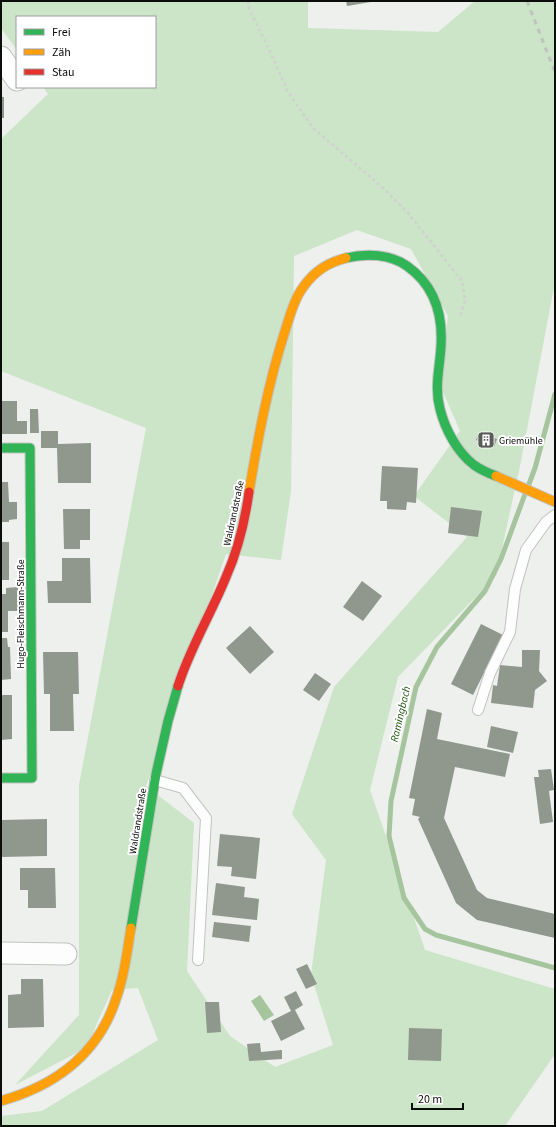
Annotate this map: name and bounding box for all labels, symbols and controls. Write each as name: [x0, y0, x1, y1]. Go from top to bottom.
legend: [16, 16, 156, 88]
text: Frei: [52, 24, 71, 41]
text: Zäh: [52, 44, 71, 61]
text: Stau: [52, 64, 75, 81]
building icon: Griemühle: [476, 430, 496, 450]
place label: Griemühle: [499, 434, 543, 448]
street label: Waldrandstraße: [220, 479, 248, 547]
street label: Hugo-Fleischmann-Straße: [14, 559, 28, 669]
water label: Ramingbach: [387, 684, 414, 744]
street label: Waldrandstraße: [126, 787, 150, 855]
scale bar: [412, 1085, 463, 1111]
text: 20 m: [418, 1091, 442, 1108]

